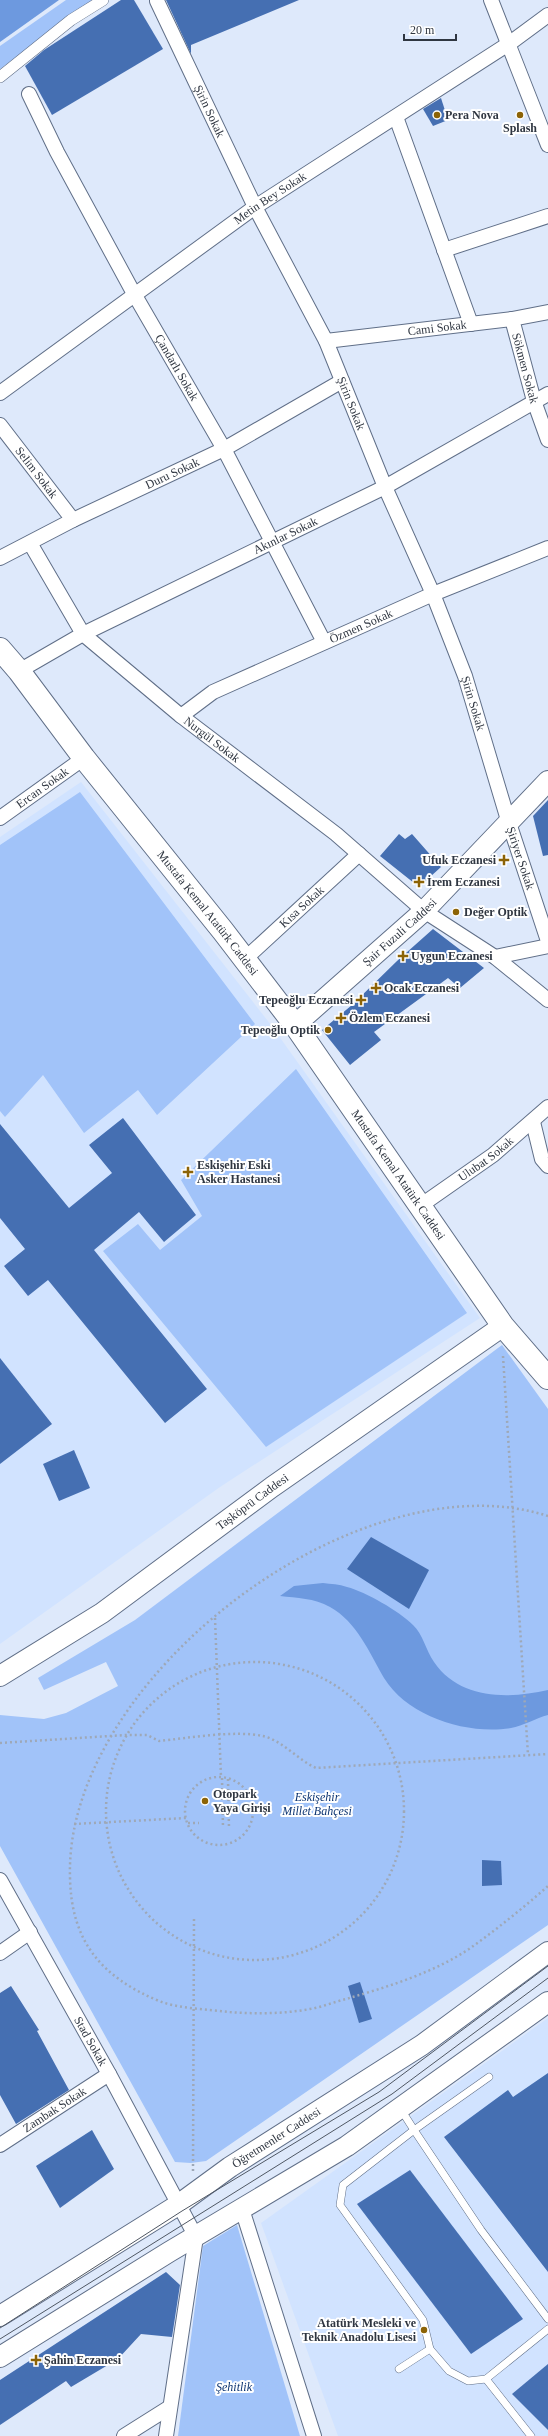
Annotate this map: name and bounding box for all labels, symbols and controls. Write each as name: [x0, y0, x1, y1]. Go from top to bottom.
scale bar: [404, 16, 456, 42]
text: 20 m: [410, 23, 435, 37]
street label: Şirin Sokak: [191, 83, 228, 140]
place label: Pera Nova: [445, 108, 499, 122]
marker: Pera Nova: [432, 110, 442, 120]
marker: Splash: [515, 110, 525, 120]
place label: Splash: [503, 121, 537, 135]
street label: Metin Bey Sokak: [231, 169, 309, 227]
street label: Cami Sokak: [407, 317, 467, 338]
street label: Sökmen Sokak: [509, 331, 541, 405]
street label: Çandarlı Sokak: [152, 332, 201, 403]
street label: Şirin Sokak: [334, 375, 368, 432]
street label: Selim Sokak: [12, 444, 61, 501]
street label: Duru Sokak: [143, 455, 201, 492]
street label: Akınlar Sokak: [251, 514, 320, 557]
street label: Özmen Sokak: [327, 606, 395, 646]
street label: Şirin Sokak: [458, 674, 488, 732]
street label: Nurgül Sokak: [181, 714, 243, 765]
street label: Ercan Sokak: [13, 764, 71, 811]
street label: Şiriyer Sokak: [504, 825, 538, 892]
street label: Mustafa Kemal Atatürk Caddesi: [154, 848, 262, 979]
place label: Ufuk Eczanesi: [422, 853, 497, 867]
marker: Ufuk Eczanesi: [499, 855, 509, 865]
place label: İrem Eczanesi: [427, 875, 500, 889]
marker: İrem Eczanesi: [414, 877, 424, 887]
street label: Kısa Sokak: [277, 883, 327, 931]
street label: Şair Fuzuli Caddesi: [360, 895, 440, 969]
place label: Değer Optik: [464, 905, 528, 919]
marker: Değer Optik: [451, 907, 461, 917]
place label: Uygun Eczanesi: [411, 949, 493, 963]
marker: Uygun Eczanesi: [398, 951, 408, 961]
place label: Ocak Eczanesi: [384, 981, 460, 995]
marker: Ocak Eczanesi: [371, 983, 381, 993]
place label: Tepeoğlu Eczanesi: [259, 993, 354, 1007]
marker: Tepeoğlu Eczanesi: [356, 995, 366, 1005]
place label: Özlem Eczanesi: [349, 1011, 431, 1025]
marker: Özlem Eczanesi: [336, 1013, 346, 1023]
place label: Tepeoğlu Optik: [241, 1023, 320, 1037]
marker: Tepeoğlu Optik: [323, 1025, 333, 1035]
street label: Mustafa Kemal Atatürk Caddesi: [349, 1107, 449, 1243]
street label: Ulubat Sokak: [455, 1133, 516, 1184]
place label: Eskişehir Eski Asker Hastanesi: [197, 1158, 281, 1186]
marker: Eskişehir Eski Asker Hastanesi: [182, 1166, 194, 1178]
street label: Taşköprü Caddesi: [214, 1470, 292, 1533]
place label: Otopark Yaya Girişi: [213, 1787, 271, 1815]
park label: Eskişehir Millet Bahçesi: [281, 1790, 352, 1818]
marker: Otopark Yaya Girişi: [200, 1796, 210, 1806]
street label: Stad Sokak: [71, 2014, 110, 2068]
street label: Zambak Sokak: [20, 2084, 89, 2135]
street label: Öğretmenler Caddesi: [229, 2104, 324, 2171]
place label: Atatürk Mesleki ve Teknik Anadolu Lisesi: [302, 2316, 417, 2344]
marker: Atatürk Mesleki ve Teknik Anadolu Lisesi: [419, 2325, 429, 2335]
place label: Şahin Eczanesi: [44, 2353, 122, 2367]
marker: Şahin Eczanesi: [31, 2355, 41, 2365]
park label: Şehitlik: [216, 2380, 253, 2394]

